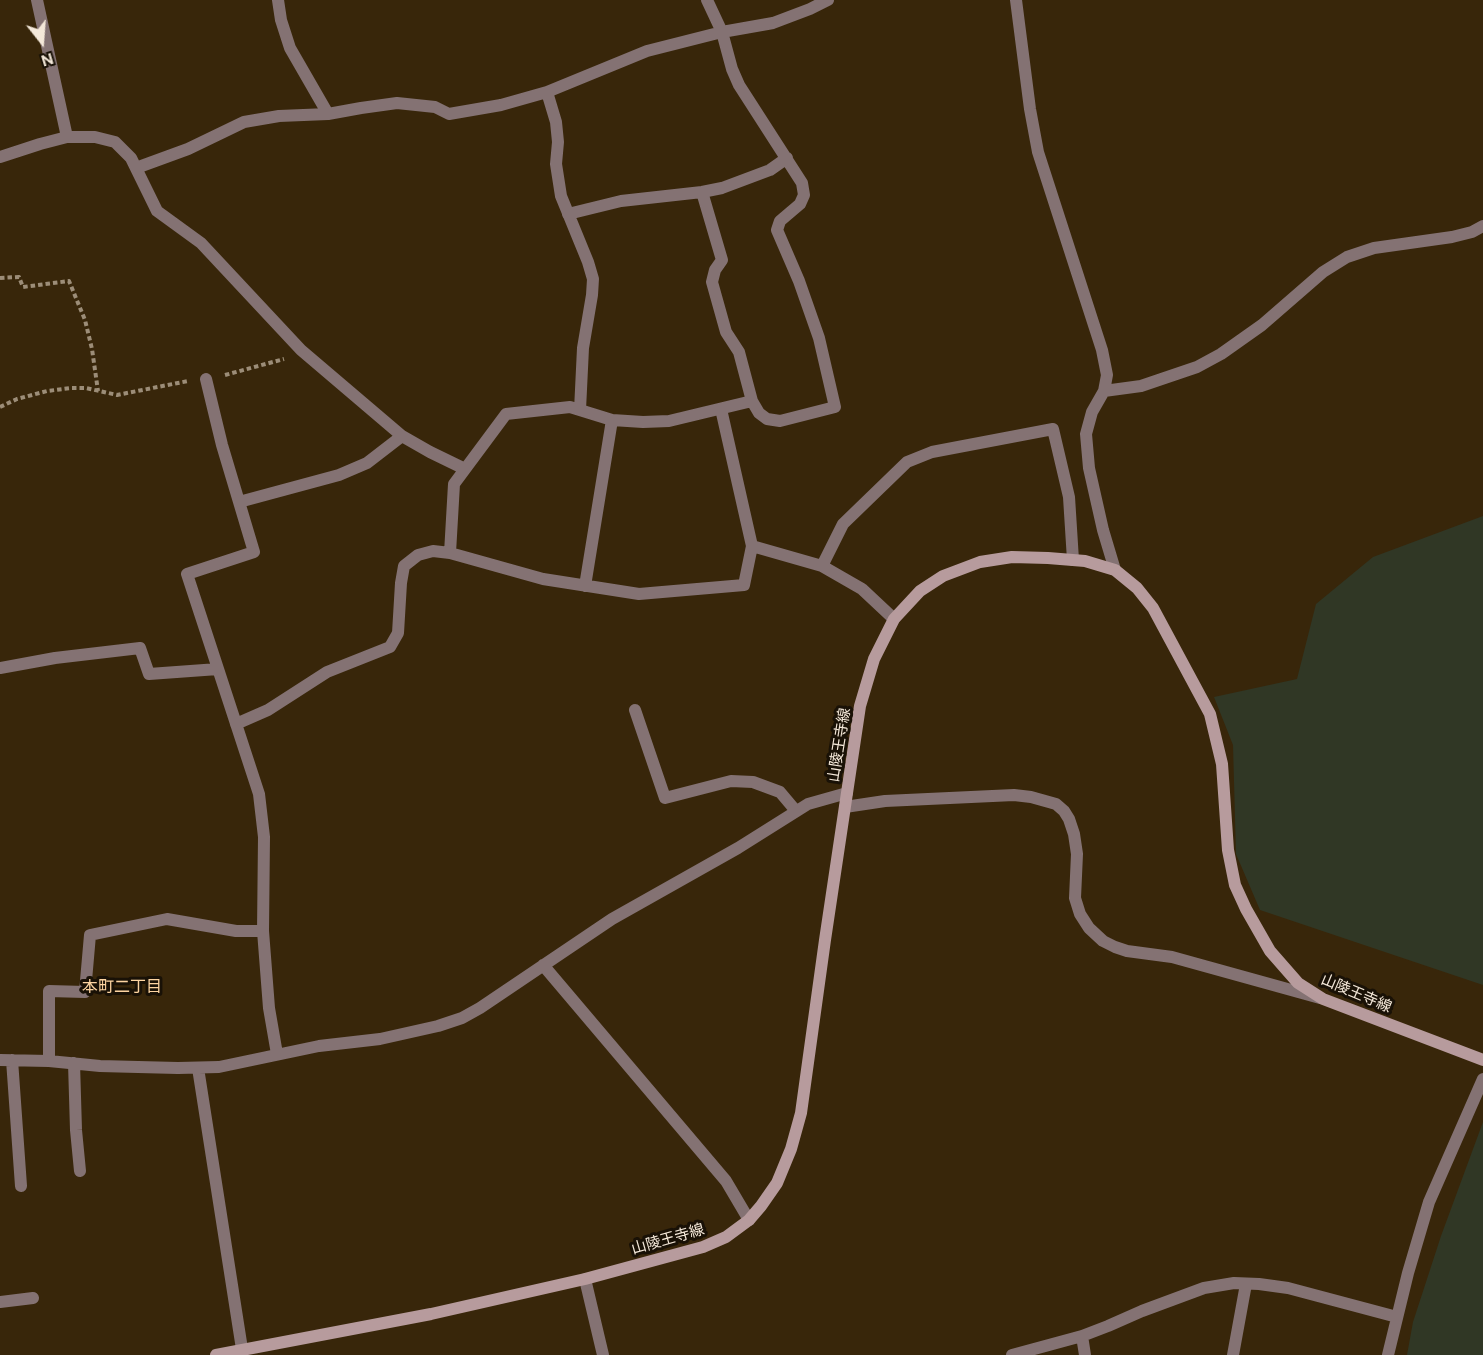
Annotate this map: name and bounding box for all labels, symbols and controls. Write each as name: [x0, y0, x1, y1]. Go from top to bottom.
north arrow: [12, 12, 72, 72]
text: N: [39, 48, 56, 71]
street label: 山陵王寺線: [825, 707, 855, 783]
street label: 山陵王寺線: [1318, 971, 1394, 1017]
district label: 本町二丁目: [82, 978, 162, 998]
street label: 山陵王寺線: [629, 1221, 707, 1259]

